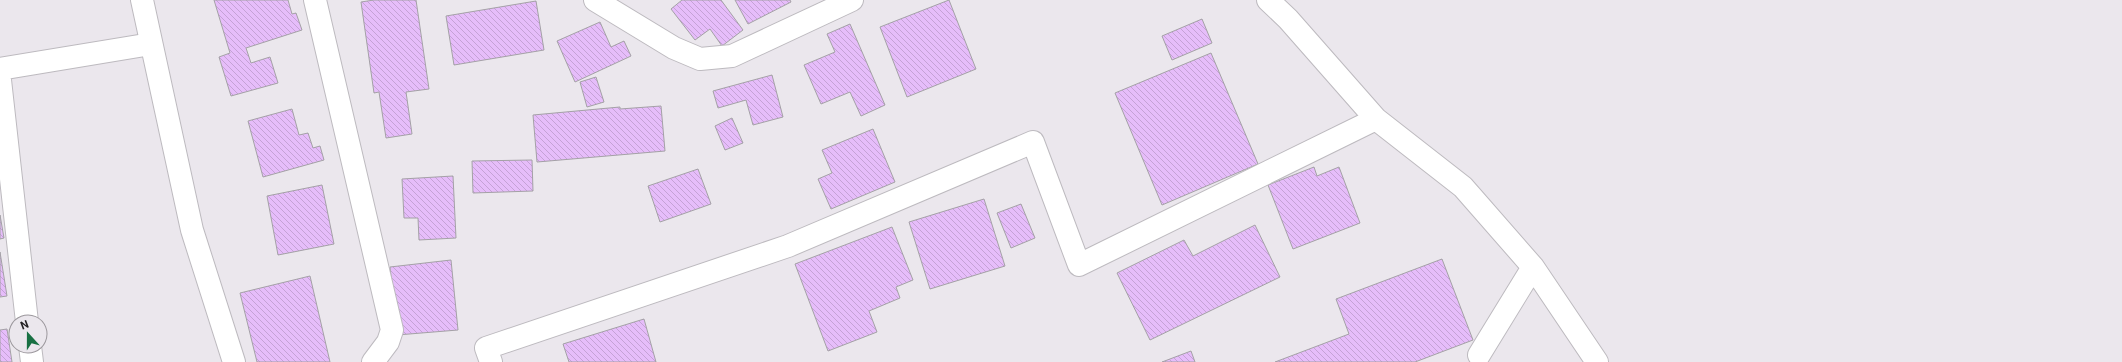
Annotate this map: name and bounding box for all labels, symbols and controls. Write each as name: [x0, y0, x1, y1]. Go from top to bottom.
north arrow: [8, 314, 48, 354]
text: N: [19, 318, 31, 333]

